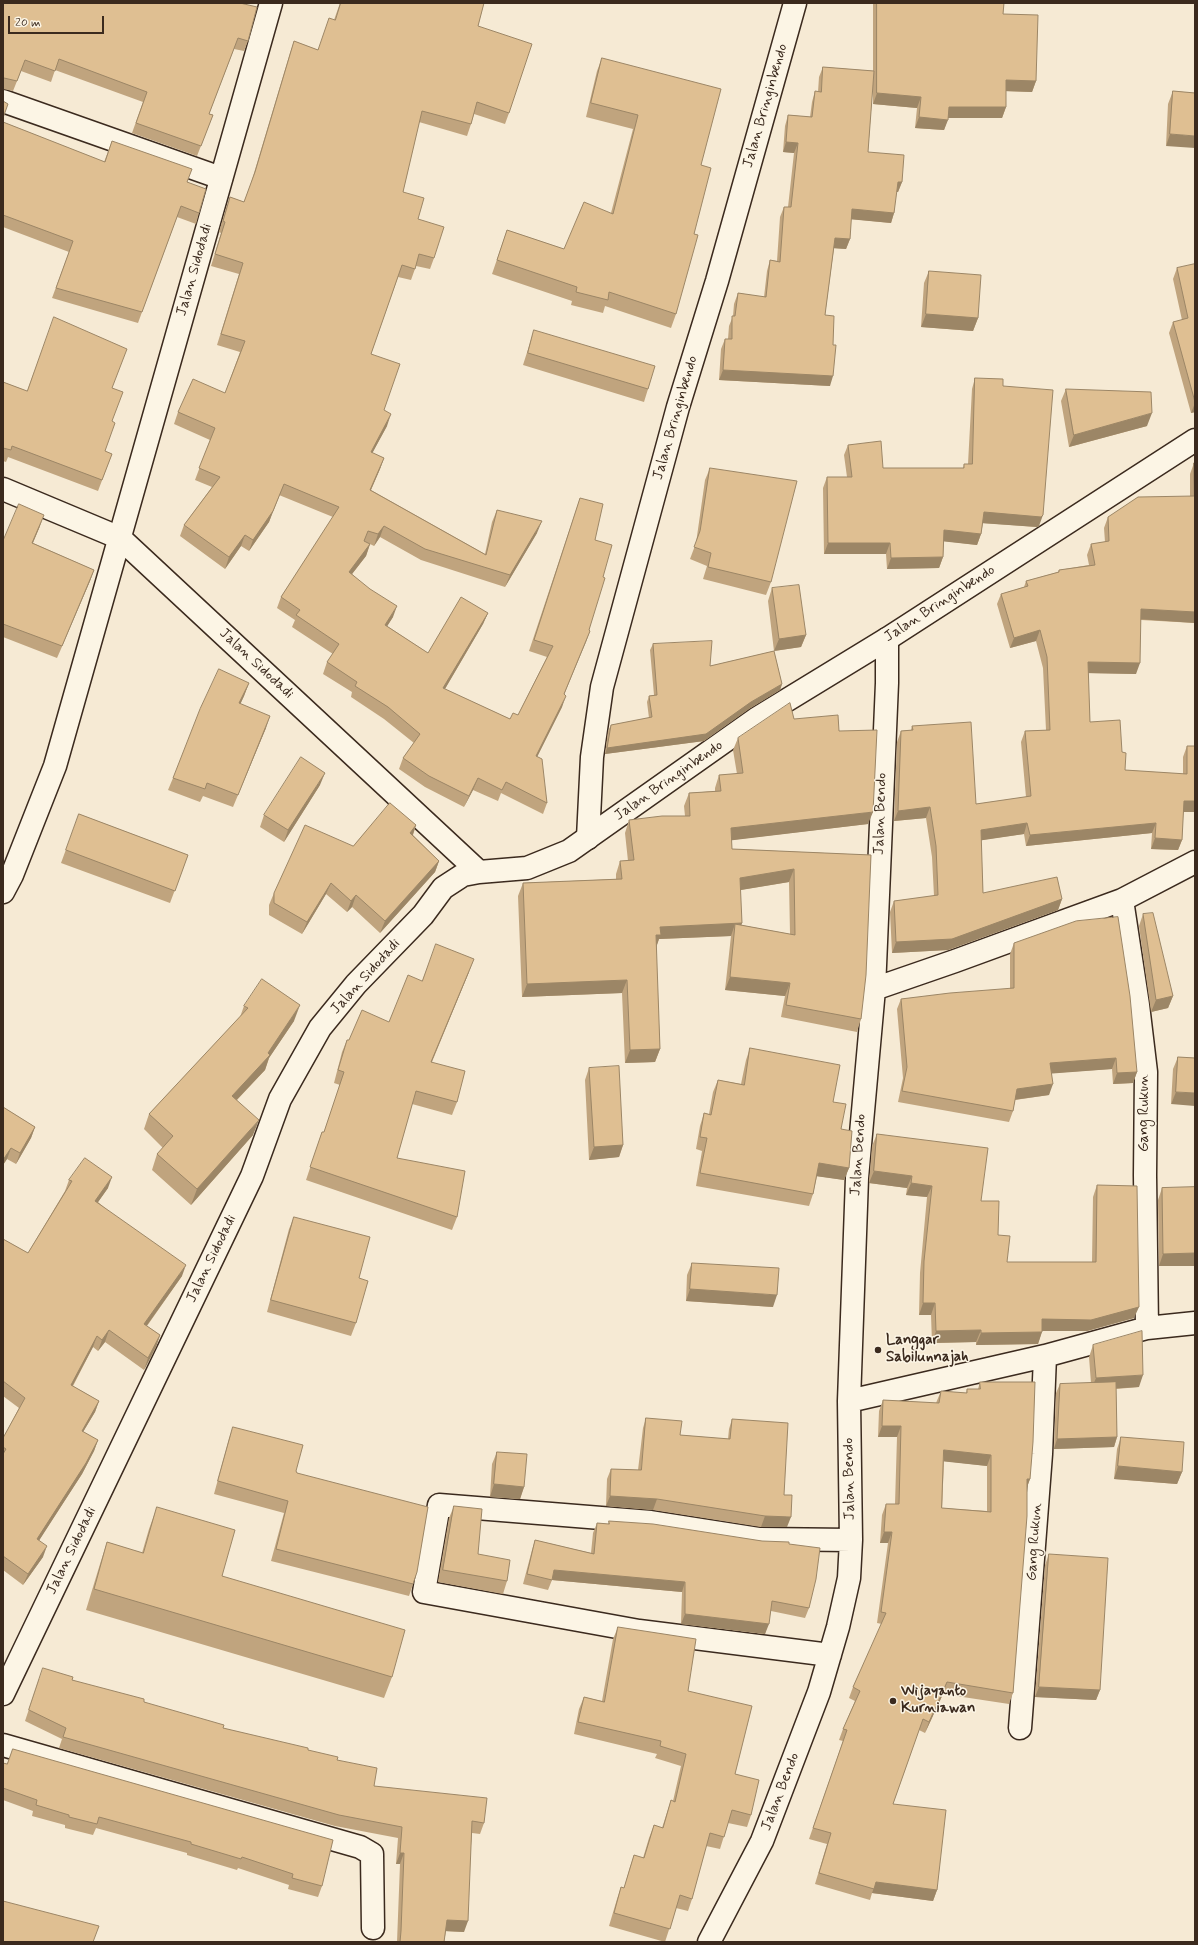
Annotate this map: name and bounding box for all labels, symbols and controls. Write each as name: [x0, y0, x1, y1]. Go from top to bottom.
scale bar: [10, 8, 106, 34]
text: 20 m: [15, 15, 41, 31]
street label: Jalan Bringinbendo: [740, 42, 792, 170]
street label: Jalan Sidodadi: [173, 222, 217, 318]
street label: Jalan Bringinbendo: [650, 354, 702, 482]
street label: Jalan Bringinbendo: [881, 561, 999, 647]
street label: Jalan Sidodadi: [215, 625, 297, 703]
street label: Jalan Bringinbendo: [611, 737, 727, 825]
street label: Jalan Bendo: [871, 773, 891, 855]
street label: Jalan Sidodadi: [327, 935, 405, 1019]
street label: Gang Rukun: [1136, 1074, 1154, 1152]
street label: Jalan Bendo: [847, 1113, 871, 1197]
street label: Jalan Sidodadi: [183, 1212, 241, 1306]
place label: Langgar Sabilunnajah: [886, 1332, 969, 1367]
marker: Langgar Sabilunnajah: [873, 1345, 883, 1355]
street label: Jalan Bendo: [840, 1438, 860, 1520]
street label: Gang Rukun: [1023, 1502, 1047, 1582]
street label: Jalan Sidodadi: [43, 1504, 101, 1598]
place label: Wijayanto Kurniawan: [901, 1683, 975, 1718]
marker: Wijayanto Kurniawan: [888, 1696, 898, 1706]
street label: Jalan Bendo: [758, 1750, 804, 1834]

